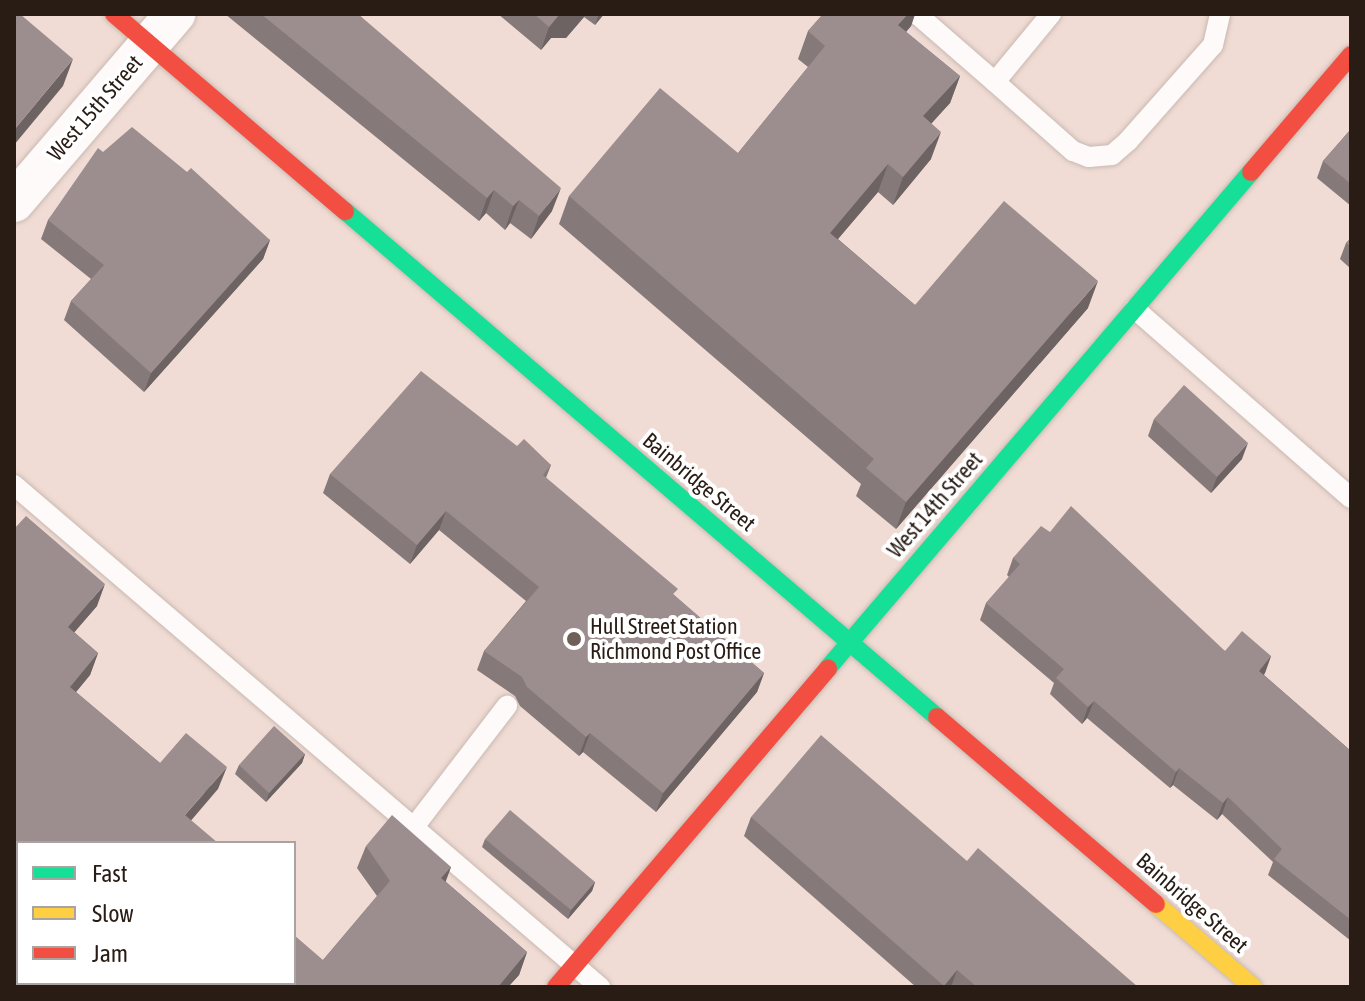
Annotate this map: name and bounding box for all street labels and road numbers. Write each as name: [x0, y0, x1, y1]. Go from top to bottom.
street label: West 15th Street: [42, 50, 148, 166]
street label: Bainbridge Street: [637, 427, 761, 537]
street label: West 14th Street: [882, 447, 988, 563]
street label: Bainbridge Street: [1131, 847, 1253, 959]

